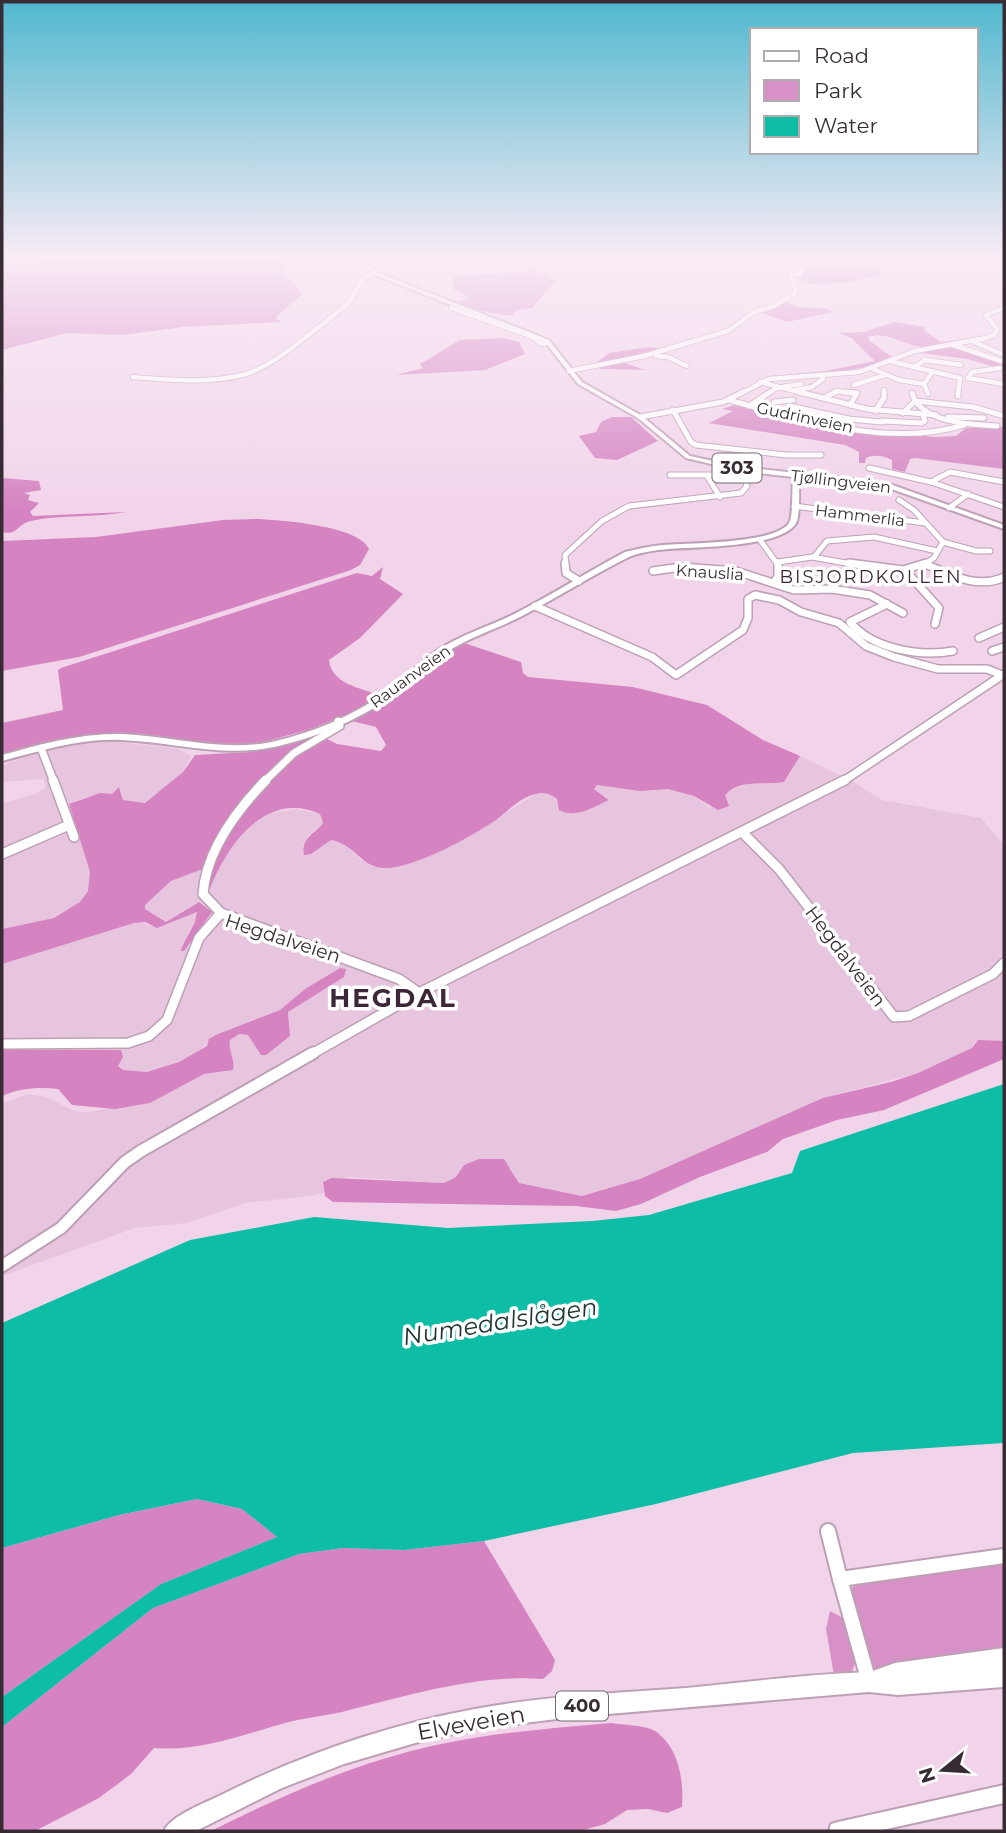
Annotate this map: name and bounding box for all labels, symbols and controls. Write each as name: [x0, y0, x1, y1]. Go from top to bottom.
legend: [750, 28, 978, 154]
text: Road: [814, 43, 869, 68]
text: Park: [814, 78, 862, 103]
text: Water: [814, 113, 878, 138]
street label: Gudrinveien: [755, 398, 855, 437]
road number: 303: [712, 454, 762, 482]
street label: Tjøllingveien: [790, 466, 892, 497]
street label: Hammerlia: [814, 501, 906, 530]
street label: Knauslia: [675, 561, 745, 584]
district label: BISJORDKOLLEN: [779, 566, 963, 588]
street label: Rauanveien: [366, 641, 454, 712]
street label: Hegdalveien: [800, 901, 891, 1011]
street label: Hegdalveien: [222, 909, 343, 968]
district label: HEGDAL: [329, 982, 457, 1014]
water label: Numedalslågen: [401, 1292, 599, 1351]
road number: 400: [556, 1692, 608, 1721]
street label: Elveveien: [415, 1700, 527, 1746]
north arrow: [908, 1735, 978, 1805]
text: N: [914, 1764, 941, 1786]

